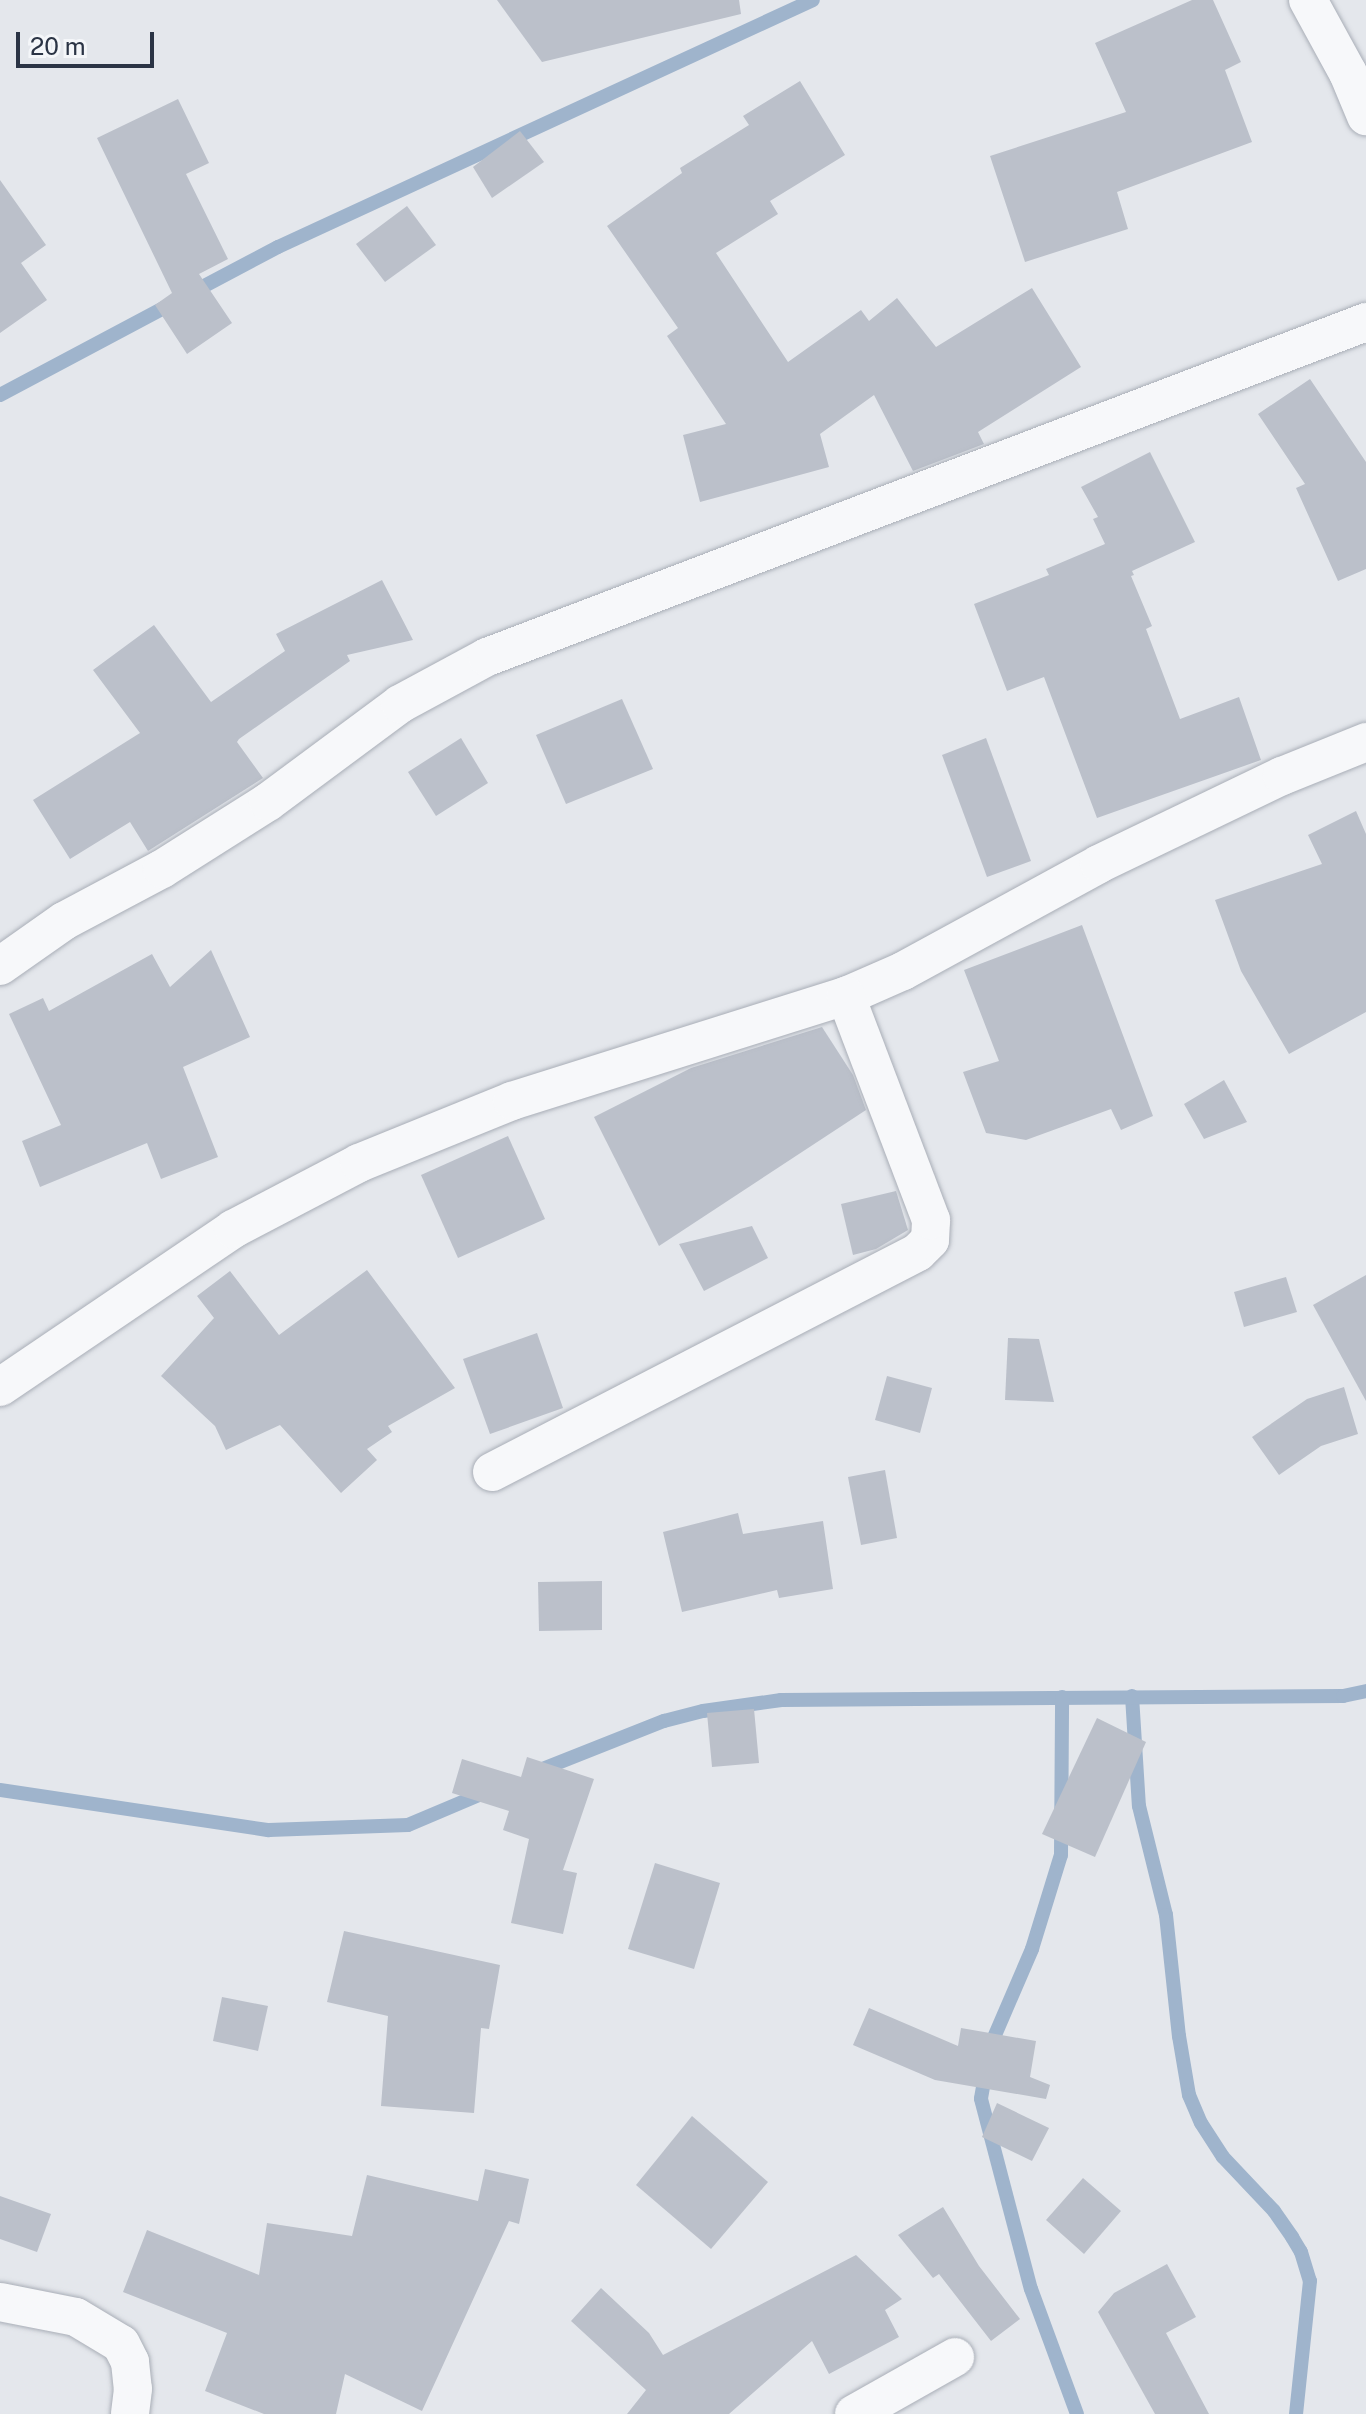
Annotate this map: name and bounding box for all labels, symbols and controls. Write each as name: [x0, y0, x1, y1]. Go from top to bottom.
scale bar: [20, 16, 158, 66]
text: 20 m: [30, 32, 86, 60]

